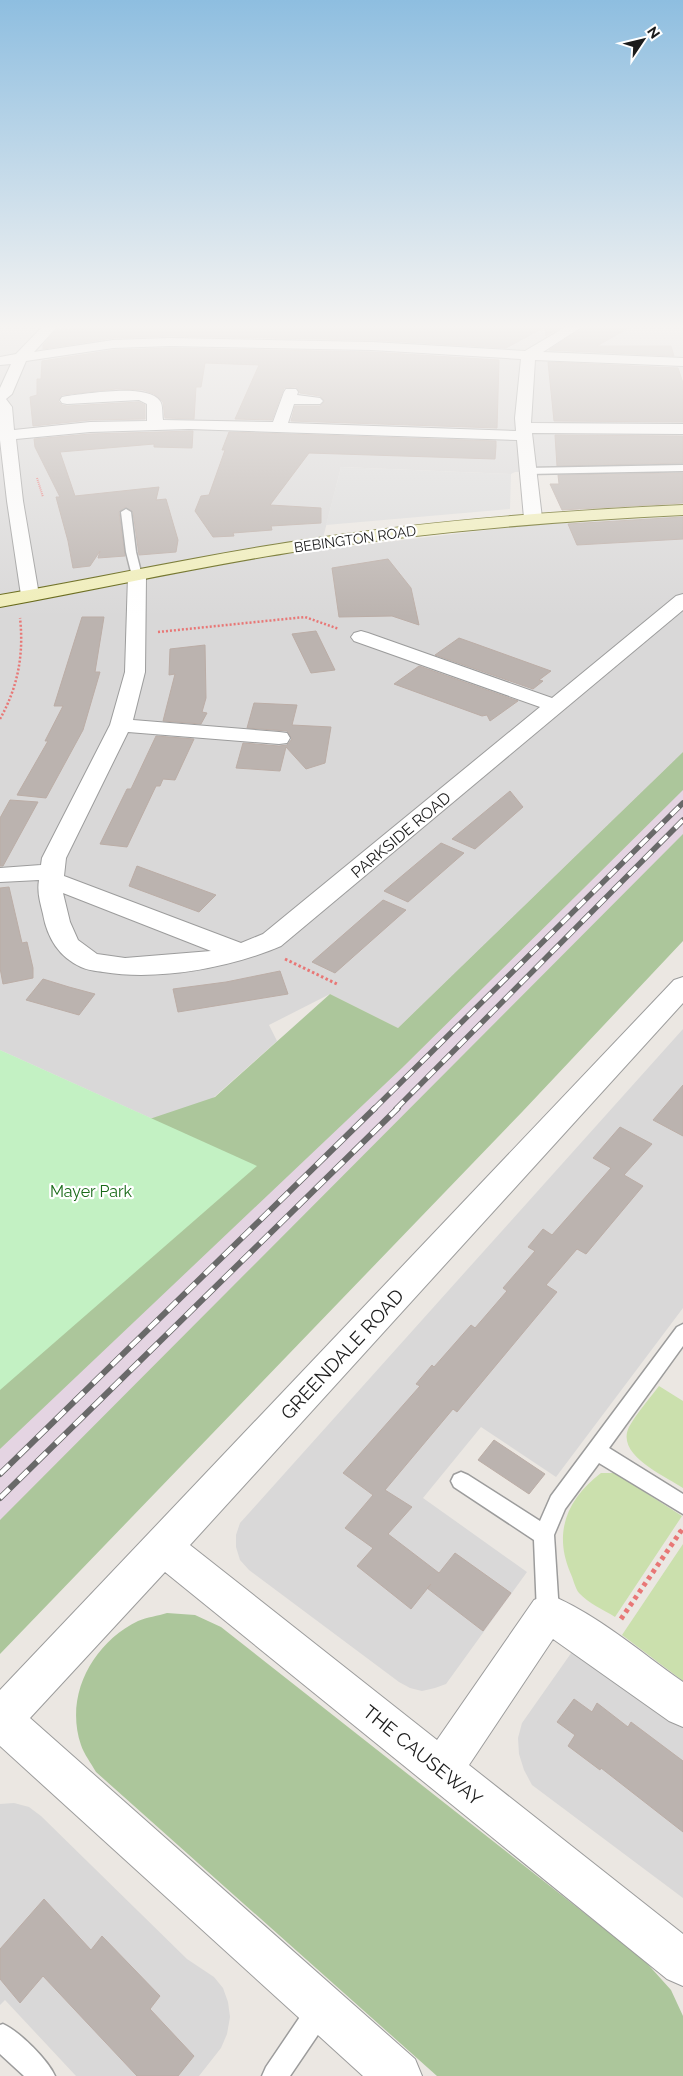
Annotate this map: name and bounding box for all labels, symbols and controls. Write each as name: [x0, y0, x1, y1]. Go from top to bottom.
north arrow: [618, 15, 668, 65]
text: N: [644, 24, 663, 42]
street label: BEBINGTON ROAD: [293, 523, 417, 555]
street label: PARKSIDE ROAD: [347, 788, 455, 882]
park label: Mayer Park: [50, 1182, 133, 1201]
street label: GREENDALE ROAD: [276, 1284, 408, 1424]
street label: THE CAUSEWAY: [359, 1700, 488, 1810]

